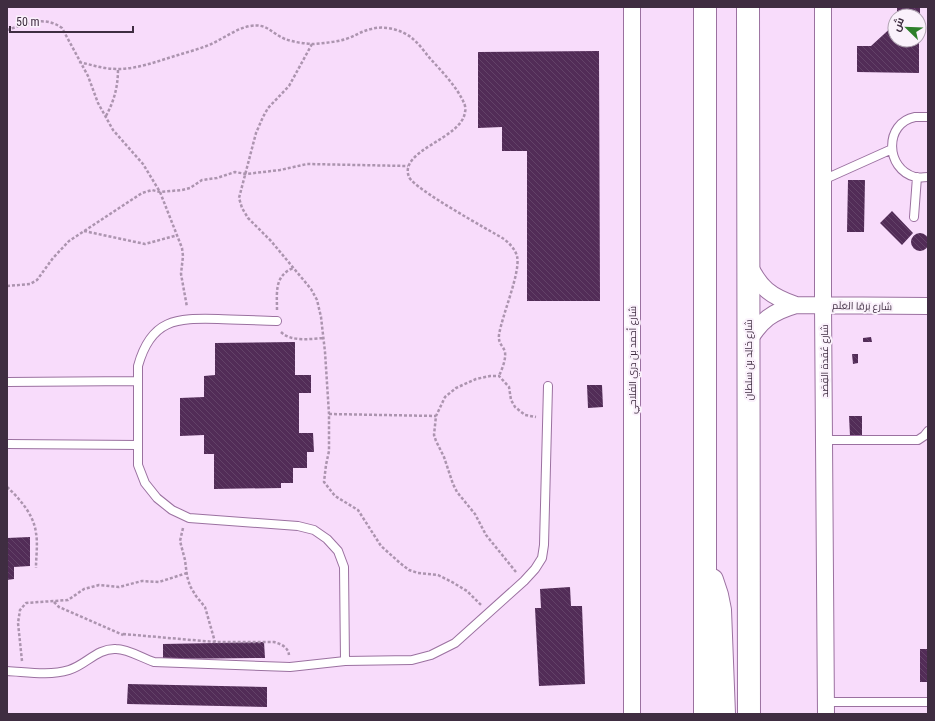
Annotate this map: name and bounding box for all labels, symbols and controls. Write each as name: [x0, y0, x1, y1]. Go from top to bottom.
scale bar: [10, 8, 133, 34]
north arrow: [887, 8, 927, 48]
text: 50 m: [16, 15, 40, 29]
text: ش: [890, 15, 907, 33]
street label: شارع بَرقا العَلَم: [832, 300, 892, 314]
street label: شارع أحمد بن دري الفلاحي: [626, 306, 640, 414]
street label: شارع خالِد بن سلطان: [743, 320, 755, 400]
street label: شارع عُقدة القِصَد: [819, 324, 831, 398]

